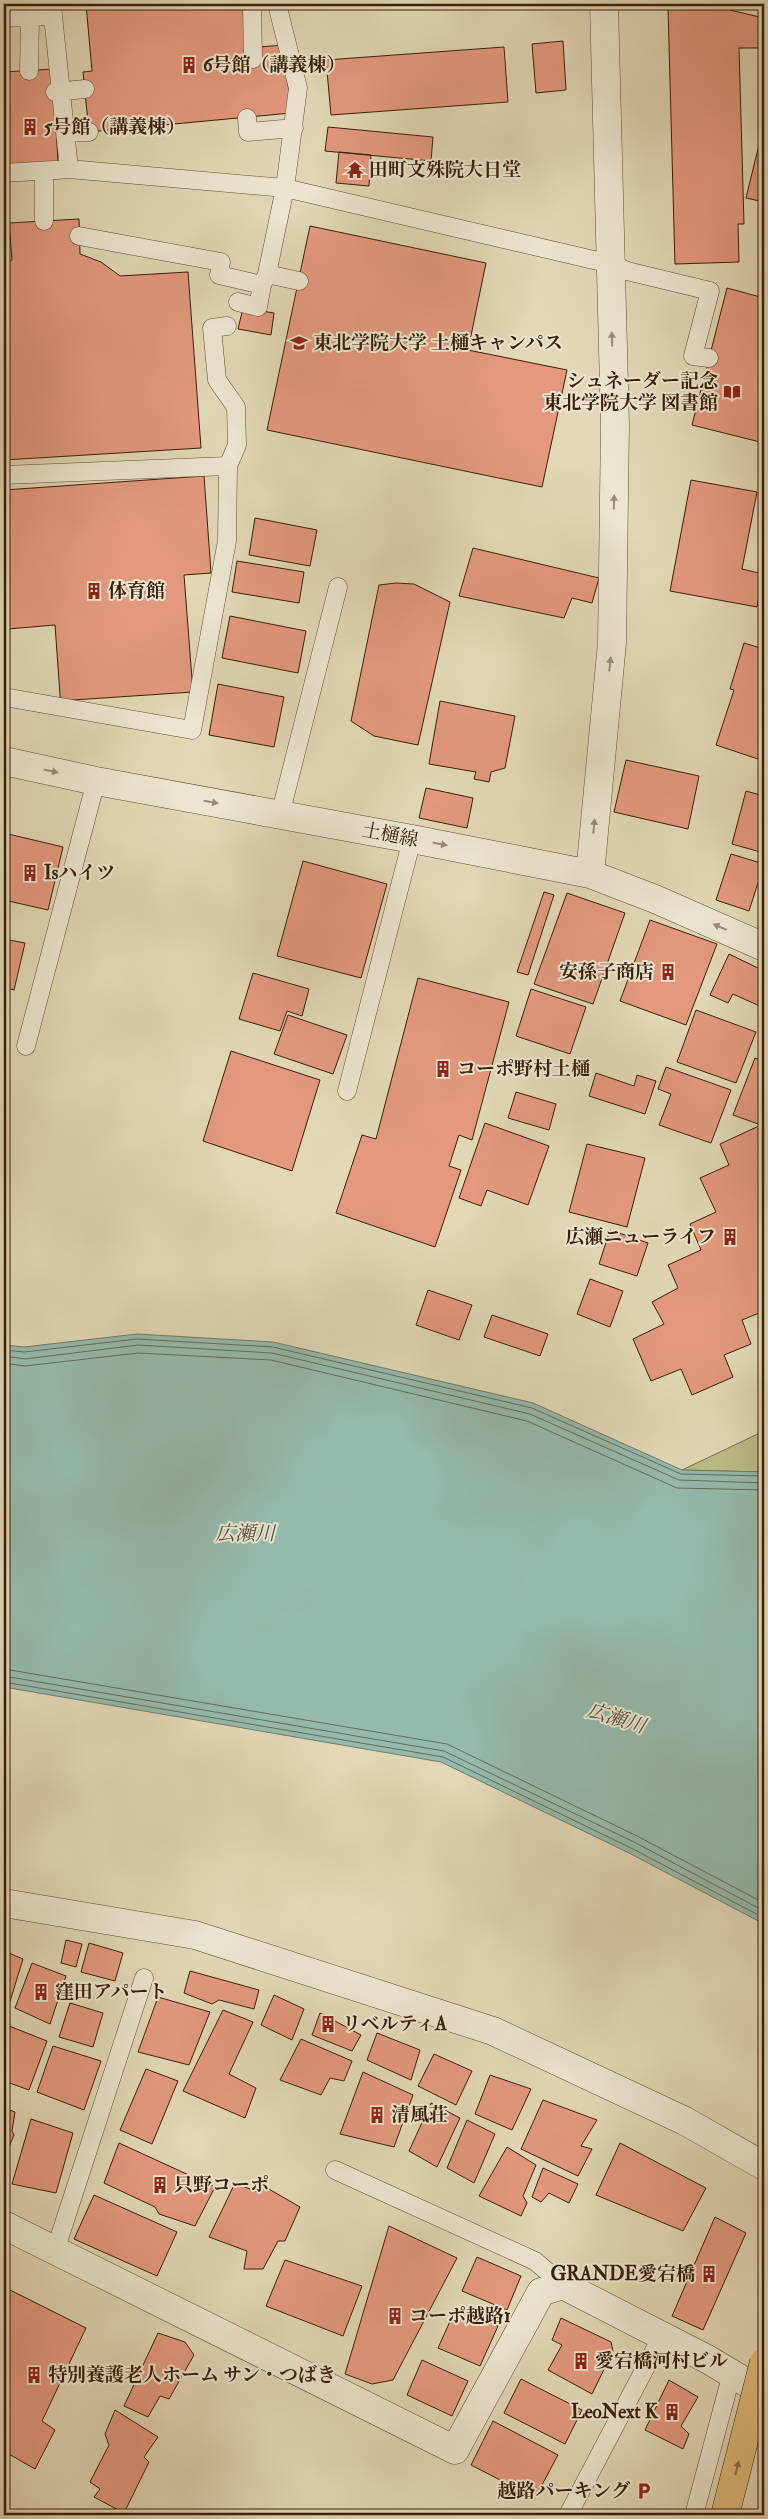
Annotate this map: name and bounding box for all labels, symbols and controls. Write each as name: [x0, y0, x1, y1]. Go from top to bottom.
place label: 6号館（講義棟）: [203, 53, 346, 77]
building icon: 6号館（講義棟）: [179, 55, 199, 75]
place label: 5号館（講義棟）: [44, 115, 185, 139]
building icon: 5号館（講義棟）: [20, 117, 40, 137]
place label: 田町文殊院大日堂: [369, 158, 521, 182]
temple icon: 田町文殊院大日堂: [345, 160, 365, 180]
place label: 東北学院大学 土樋キャンパス: [313, 331, 563, 355]
one-way arrow: [608, 331, 616, 347]
school or university icon: 東北学院大学 土樋キャンパス: [289, 333, 309, 353]
place label: シュネーダー記念 東北学院大学 図書館: [543, 369, 718, 415]
library icon: シュネーダー記念 東北学院大学 図書館: [722, 382, 742, 402]
one-way arrow: [610, 493, 618, 509]
place label: 体育館: [108, 579, 165, 603]
building icon: 体育館: [84, 581, 104, 601]
one-way arrow: [606, 656, 614, 672]
one-way arrow: [44, 767, 59, 775]
one-way arrow: [203, 798, 219, 806]
street label: 土樋線: [360, 818, 420, 852]
one-way arrow: [591, 818, 599, 834]
one-way arrow: [432, 841, 448, 849]
place label: Isハイツ: [44, 861, 115, 885]
building icon: Isハイツ: [20, 863, 40, 883]
one-way arrow: [712, 923, 727, 931]
place label: 安孫子商店: [559, 960, 654, 984]
building icon: 安孫子商店: [658, 962, 678, 982]
place label: コーポ野村土樋: [457, 1057, 590, 1081]
building icon: コーポ野村土樋: [433, 1059, 453, 1079]
place label: 広瀬ニューライフ: [565, 1225, 716, 1249]
building icon: 広瀬ニューライフ: [720, 1227, 740, 1247]
water label: 広瀬川: [215, 1521, 277, 1546]
water label: 広瀬川: [584, 1697, 650, 1739]
place label: 窪田アパート: [55, 1980, 167, 2004]
building icon: 窪田アパート: [31, 1982, 51, 2002]
place label: リベルティA: [342, 2012, 448, 2036]
building icon: リベルティA: [318, 2014, 338, 2034]
place label: 清風荘: [391, 2103, 448, 2127]
building icon: 清風荘: [367, 2105, 387, 2125]
place label: 只野コーポ: [174, 2173, 269, 2197]
building icon: 只野コーポ: [150, 2175, 170, 2195]
place label: GRANDE愛宕橋: [550, 2262, 695, 2286]
building icon: GRANDE愛宕橋: [699, 2264, 719, 2284]
place label: コーポ越路1: [409, 2304, 511, 2328]
building icon: コーポ越路1: [385, 2306, 405, 2326]
place label: 愛宕橋河村ビル: [595, 2349, 728, 2373]
building icon: 愛宕橋河村ビル: [571, 2351, 591, 2371]
place label: 特別養護老人ホーム サン・つばき: [48, 2363, 336, 2387]
building icon: 特別養護老人ホーム サン・つばき: [24, 2365, 44, 2385]
place label: LeoNext K: [571, 2400, 659, 2424]
building icon: LeoNext K: [662, 2402, 682, 2422]
one-way arrow: [733, 2460, 741, 2476]
place label: 越路パーキング: [498, 2479, 631, 2503]
parking icon: 越路パーキング: [634, 2481, 654, 2501]

